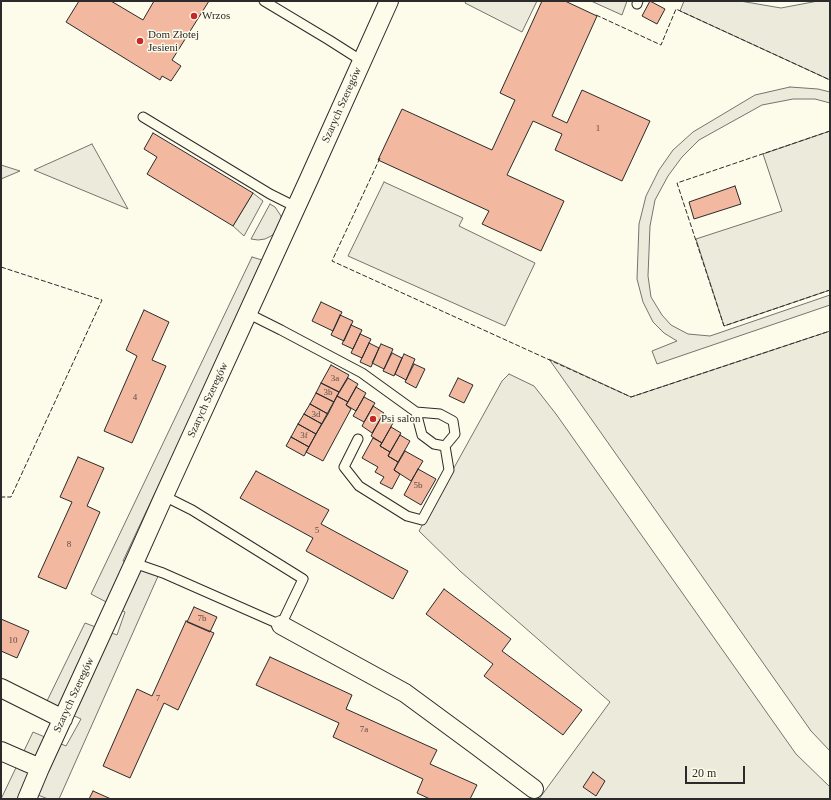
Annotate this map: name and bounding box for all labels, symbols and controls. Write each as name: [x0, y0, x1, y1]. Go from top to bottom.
place label: Wrzos: [202, 9, 230, 23]
marker: Wrzos: [189, 11, 199, 21]
place label: Dom Złotej Jesieni: [148, 28, 199, 54]
marker: Dom Złotej Jesieni: [135, 36, 145, 46]
street label: Szarych Szeregów: [319, 65, 365, 145]
house number: 1: [596, 124, 600, 134]
street label: Szarych Szeregów: [185, 360, 231, 440]
house number: 3a: [331, 374, 339, 384]
house number: 3b: [324, 388, 332, 398]
house number: 4: [133, 393, 137, 403]
house number: 3d: [312, 410, 320, 420]
place label: Psi salon: [381, 412, 420, 426]
marker: Psi salon: [368, 414, 378, 424]
house number: 3f: [300, 431, 308, 441]
house number: 5b: [414, 481, 422, 491]
house number: 5: [315, 526, 319, 536]
house number: 8: [67, 540, 71, 550]
house number: 7b: [198, 614, 206, 624]
house number: 10: [8, 636, 18, 646]
street label: Szarych Szeregów: [51, 655, 97, 735]
house number: 7: [156, 694, 160, 704]
house number: 7a: [360, 725, 368, 735]
scale bar: [687, 758, 747, 784]
text: 20 m: [692, 766, 716, 780]

